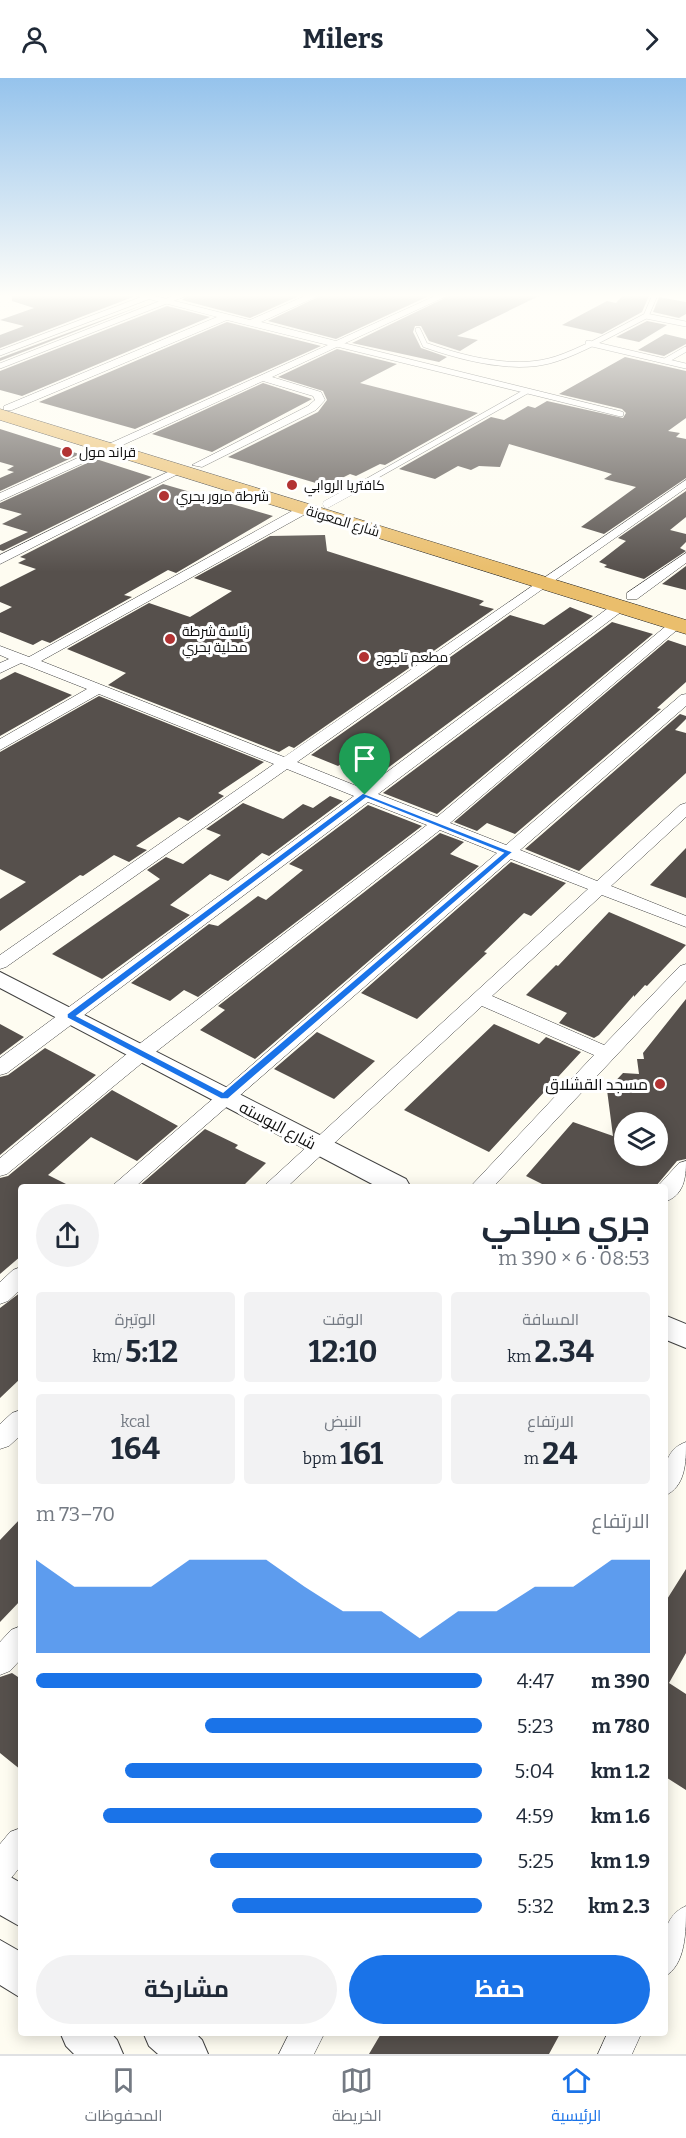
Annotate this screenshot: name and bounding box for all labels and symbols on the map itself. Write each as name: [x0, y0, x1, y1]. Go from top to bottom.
place label: قراند مول: [79, 444, 136, 461]
marker: قراند مول: [60, 445, 74, 459]
place label: كافتريا الروابي: [304, 477, 385, 497]
marker: كافتريا الروابي: [285, 478, 299, 492]
place label: شرطة مرور بحري: [176, 488, 269, 508]
marker: شرطة مرور بحري: [157, 489, 171, 503]
street label: شارع المعونة: [304, 502, 382, 541]
place label: رئاسة شرطة محلية بحري: [182, 623, 250, 659]
marker: رئاسة شرطة محلية بحري: [163, 632, 177, 646]
place label: مطعم تاجوج: [376, 649, 448, 667]
marker: مطعم تاجوج: [357, 650, 371, 664]
pin: [339, 733, 390, 795]
place label: مسجد القشلاق: [545, 1075, 648, 1095]
marker: مسجد القشلاق: [653, 1077, 667, 1091]
street label: شارع البوسته: [235, 1097, 319, 1155]

